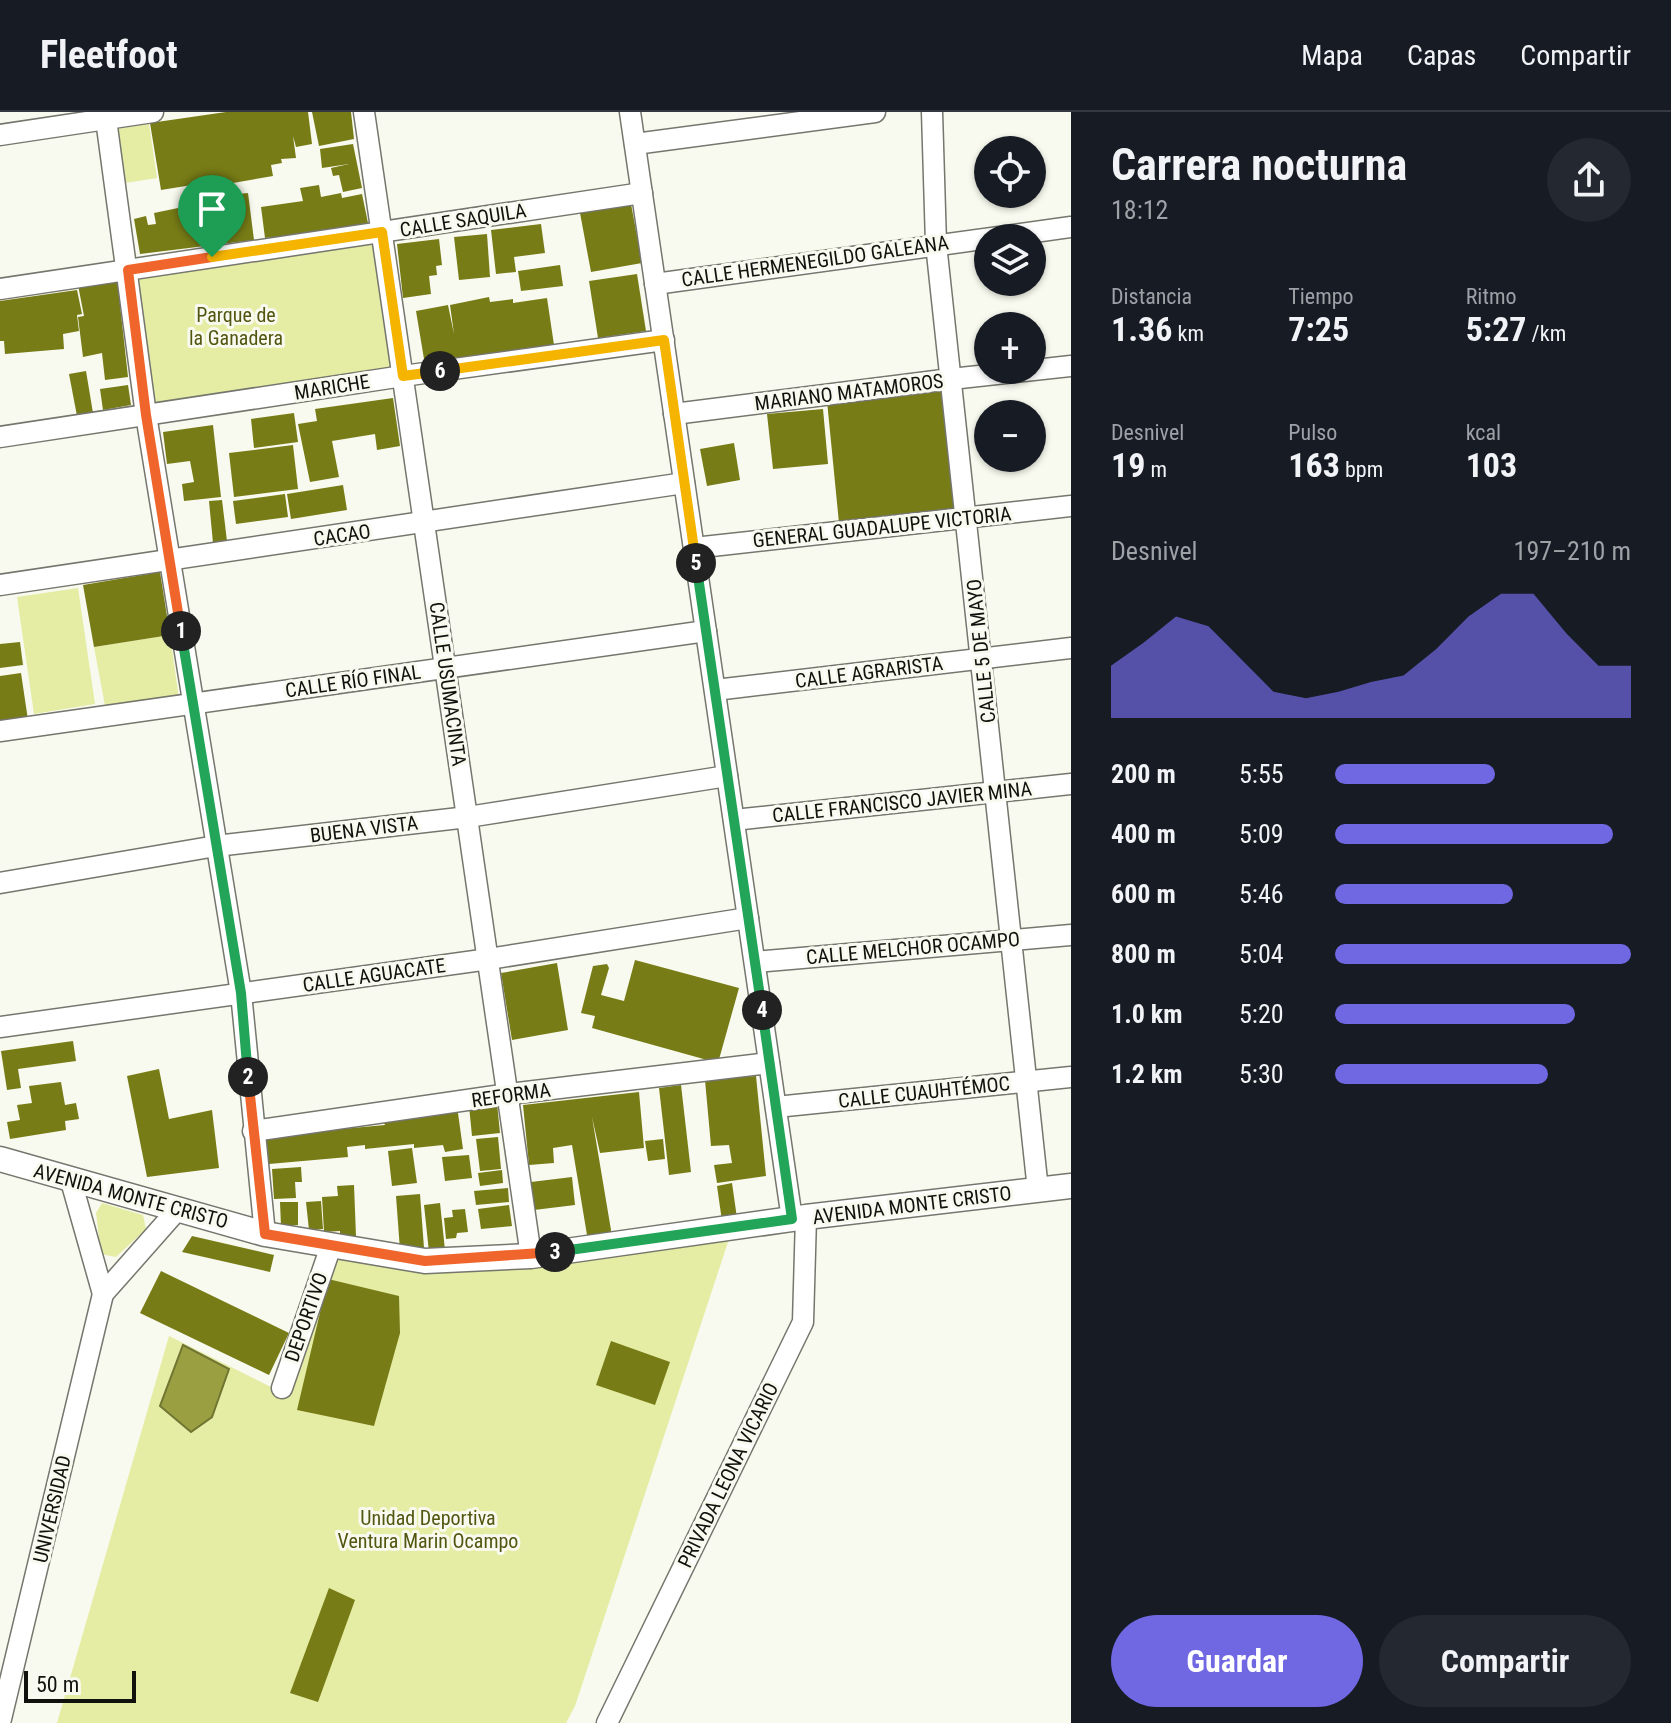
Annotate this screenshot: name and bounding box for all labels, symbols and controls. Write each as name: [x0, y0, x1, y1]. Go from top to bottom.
text: Fleetfoot: [40, 33, 178, 77]
text: Mapa: [1301, 39, 1363, 72]
text: Capas: [1407, 39, 1476, 72]
text: Compartir: [1520, 39, 1631, 72]
map controls: [974, 136, 1046, 472]
button: locate: [974, 136, 1046, 208]
button: share: [1547, 138, 1631, 222]
text: Carrera nocturna: [1111, 139, 1407, 191]
pin: [178, 175, 246, 257]
icon: arrive: [190, 187, 234, 231]
text: 18:12: [1111, 195, 1168, 225]
street label: CALLE SAQUILA: [398, 198, 528, 242]
button: layers: [974, 224, 1046, 296]
street label: CALLE HERMENEGILDO GALEANA: [680, 230, 951, 292]
text: Distancia: [1111, 284, 1192, 309]
text: Tiempo: [1288, 284, 1354, 309]
text: Ritmo: [1466, 284, 1517, 309]
park label: Parque de la Ganadera: [189, 303, 283, 350]
text: 1.36: [1111, 309, 1172, 349]
text: 7:25: [1288, 309, 1349, 349]
text: 5:27: [1466, 309, 1527, 349]
button: +: [974, 312, 1046, 384]
text: km: [1172, 321, 1204, 346]
text: /km: [1527, 321, 1566, 346]
pin: 6: [420, 351, 460, 391]
text: 6: [434, 358, 446, 383]
street label: MARICHE: [293, 369, 372, 405]
street label: MARIANO MATAMOROS: [753, 369, 945, 415]
button: −: [974, 400, 1046, 472]
text: Desnivel: [1111, 420, 1184, 445]
text: Pulso: [1288, 420, 1337, 445]
text: kcal: [1466, 420, 1501, 445]
text: 19: [1111, 445, 1145, 485]
text: 163: [1288, 445, 1340, 485]
text: 103: [1466, 445, 1517, 485]
text: m: [1145, 457, 1167, 482]
text: bpm: [1340, 457, 1383, 482]
street label: GENERAL GUADALUPE VICTORIA: [751, 501, 1013, 553]
street label: CACAO: [312, 519, 372, 551]
text: Desnivel: [1111, 536, 1198, 566]
text: 197–210 m: [1514, 536, 1631, 566]
pin: 5: [676, 543, 716, 583]
text: 5: [690, 550, 702, 575]
street label: CALLE 5 DE MAYO: [961, 578, 1001, 724]
street label: CALLE USUMACINTA: [425, 600, 471, 768]
pin: 1: [161, 611, 201, 651]
text: 1: [175, 618, 187, 643]
street label: CALLE AGRARISTA: [794, 651, 945, 693]
street label: CALLE RÍO FINAL: [284, 660, 422, 702]
text: 200 m: [1111, 759, 1176, 789]
text: 5:55: [1239, 759, 1284, 789]
street label: CALLE FRANCISCO JAVIER MINA: [771, 776, 1033, 828]
street label: BUENA VISTA: [309, 810, 420, 848]
text: 400 m: [1111, 819, 1176, 849]
text: 5:09: [1239, 819, 1284, 849]
text: 600 m: [1111, 879, 1176, 909]
text: 5:46: [1239, 879, 1284, 909]
street label: CALLE MELCHOR OCAMPO: [805, 927, 1021, 969]
text: 800 m: [1111, 939, 1176, 969]
text: 5:04: [1239, 939, 1284, 969]
street label: CALLE AGUACATE: [301, 953, 447, 997]
pin: 4: [742, 990, 782, 1030]
text: 4: [756, 997, 768, 1022]
text: 1.0 km: [1111, 999, 1183, 1029]
text: 5:20: [1239, 999, 1284, 1029]
pin: 2: [228, 1057, 268, 1097]
text: 1.2 km: [1111, 1059, 1183, 1089]
text: 5:30: [1239, 1059, 1284, 1089]
text: 2: [242, 1064, 254, 1089]
street label: CALLE CUAUHTÉMOC: [837, 1071, 1011, 1113]
street label: REFORMA: [470, 1078, 553, 1112]
street label: AVENIDA MONTE CRISTO: [31, 1158, 231, 1234]
street label: AVENIDA MONTE CRISTO: [811, 1181, 1013, 1229]
pin: 3: [535, 1232, 575, 1272]
text: 3: [549, 1239, 561, 1264]
street label: DEPORTIVO: [280, 1269, 332, 1365]
street label: PRIVADA LEONA VICARIO: [673, 1379, 783, 1571]
street label: UNIVERSIDAD: [28, 1453, 76, 1565]
park label: Unidad Deportiva Ventura Marin Ocampo: [338, 1506, 518, 1553]
button: Guardar: [1111, 1615, 1363, 1707]
button: Compartir: [1379, 1615, 1631, 1707]
scale bar: [24, 1667, 136, 1703]
text: 50 m: [36, 1672, 79, 1697]

